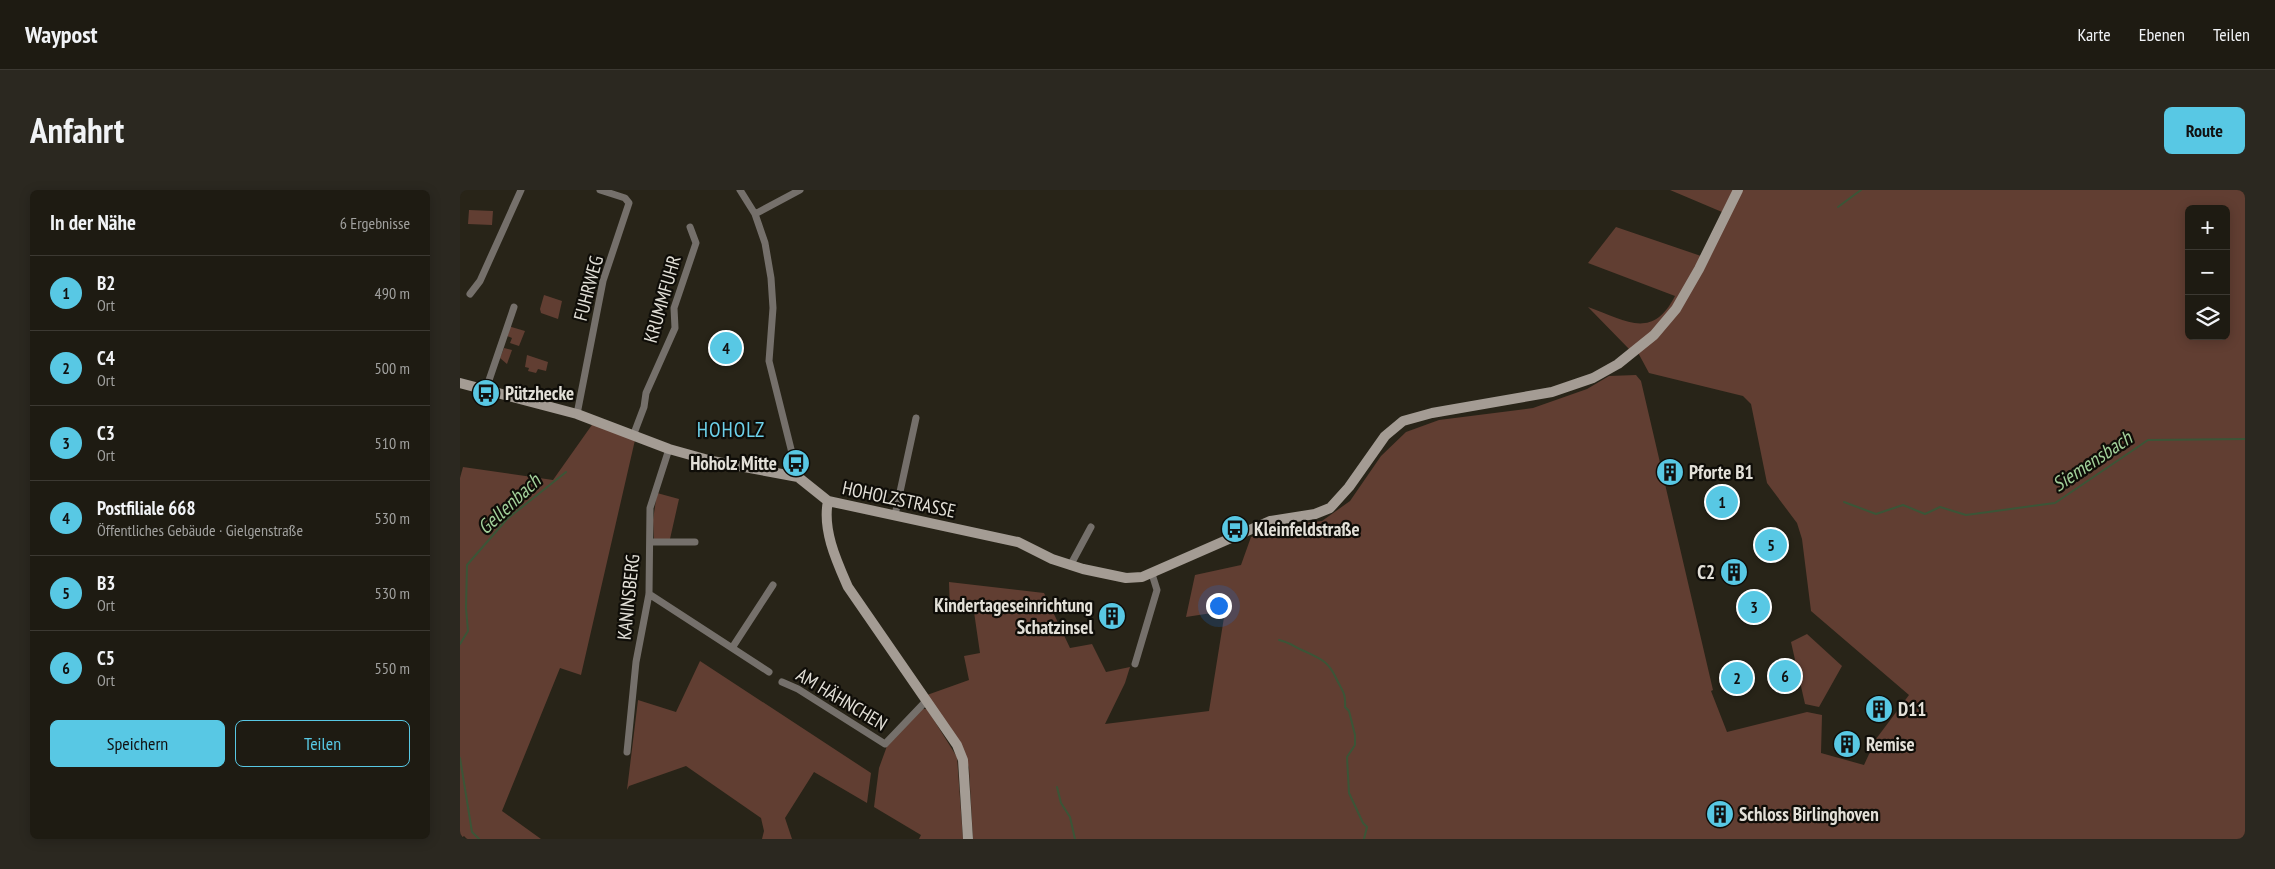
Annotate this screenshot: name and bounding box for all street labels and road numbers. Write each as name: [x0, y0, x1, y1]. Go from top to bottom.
street label: FUHRWEG: [568, 253, 608, 323]
street label: KRUMMFUHR: [638, 253, 686, 345]
street label: HOHOLZSTRASSE: [840, 475, 958, 523]
street label: KANINSBERG: [612, 553, 644, 641]
street label: AM HÄHNCHEN: [792, 662, 892, 736]

